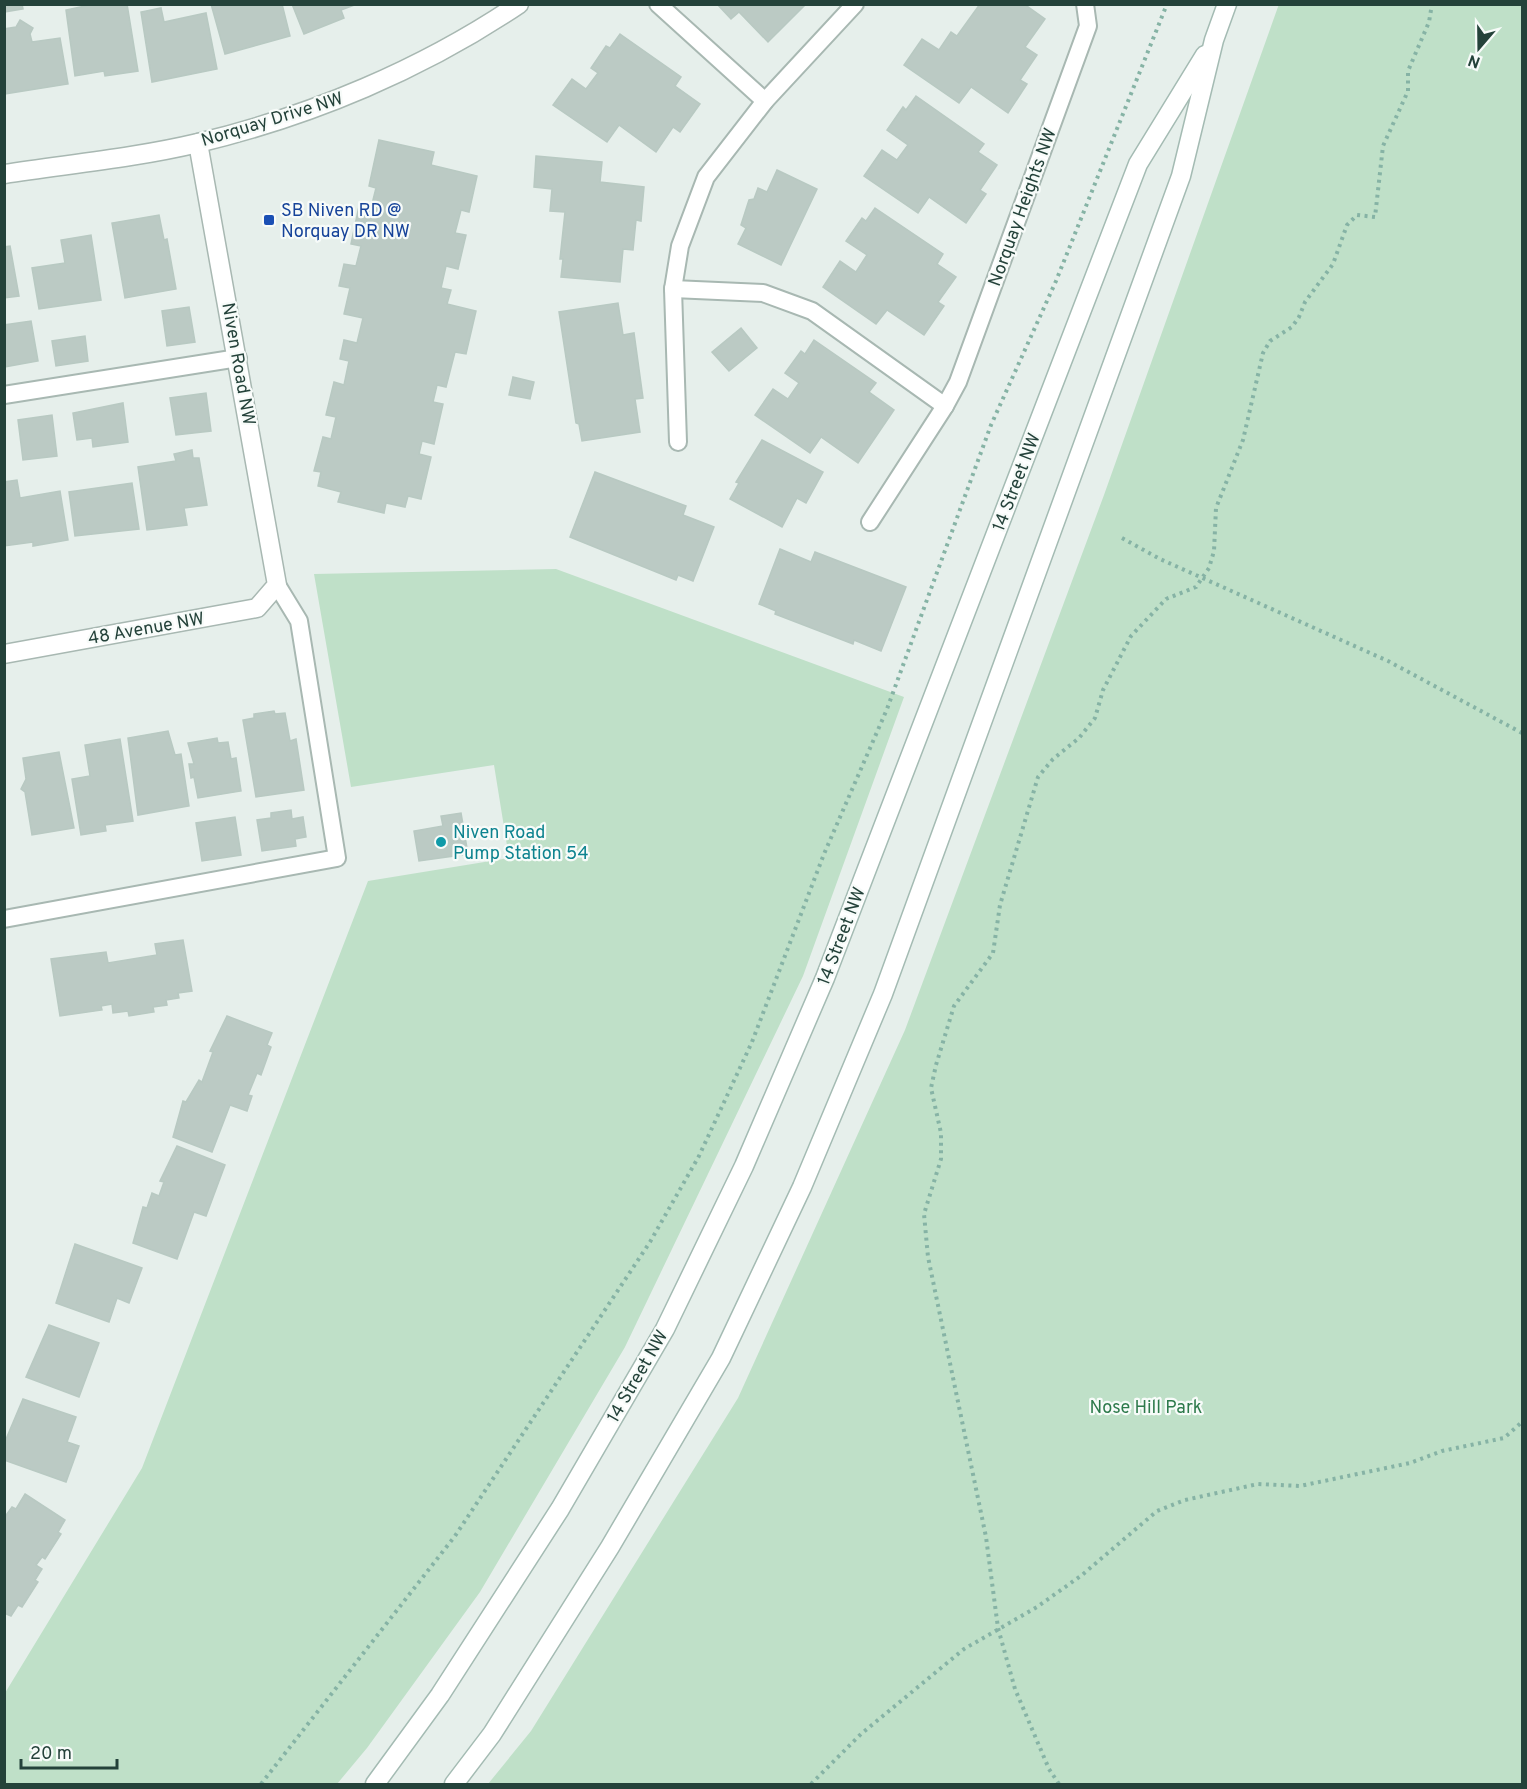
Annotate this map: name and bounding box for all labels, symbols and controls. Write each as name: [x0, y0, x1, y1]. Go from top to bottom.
north arrow: [1449, 18, 1509, 78]
text: N: [1466, 49, 1483, 72]
street label: Norquay Drive NW: [199, 88, 346, 153]
street label: Norquay Heights NW: [984, 125, 1063, 290]
place label: SB Niven RD @ Norquay DR NW: [281, 200, 410, 244]
marker: SB Niven RD @ Norquay DR NW: [262, 213, 276, 227]
street label: Niven Road NW: [215, 301, 260, 427]
street label: 14 Street NW: [988, 430, 1047, 535]
street label: 48 Avenue NW: [86, 608, 206, 651]
place label: Niven Road Pump Station 54: [453, 822, 589, 866]
marker: Niven Road Pump Station 54: [434, 835, 448, 849]
street label: 14 Street NW: [813, 884, 872, 989]
street label: 14 Street NW: [603, 1326, 674, 1427]
park label: Nose Hill Park: [1090, 1397, 1202, 1420]
scale bar: [21, 1732, 117, 1770]
text: 20 m: [30, 1743, 72, 1766]

